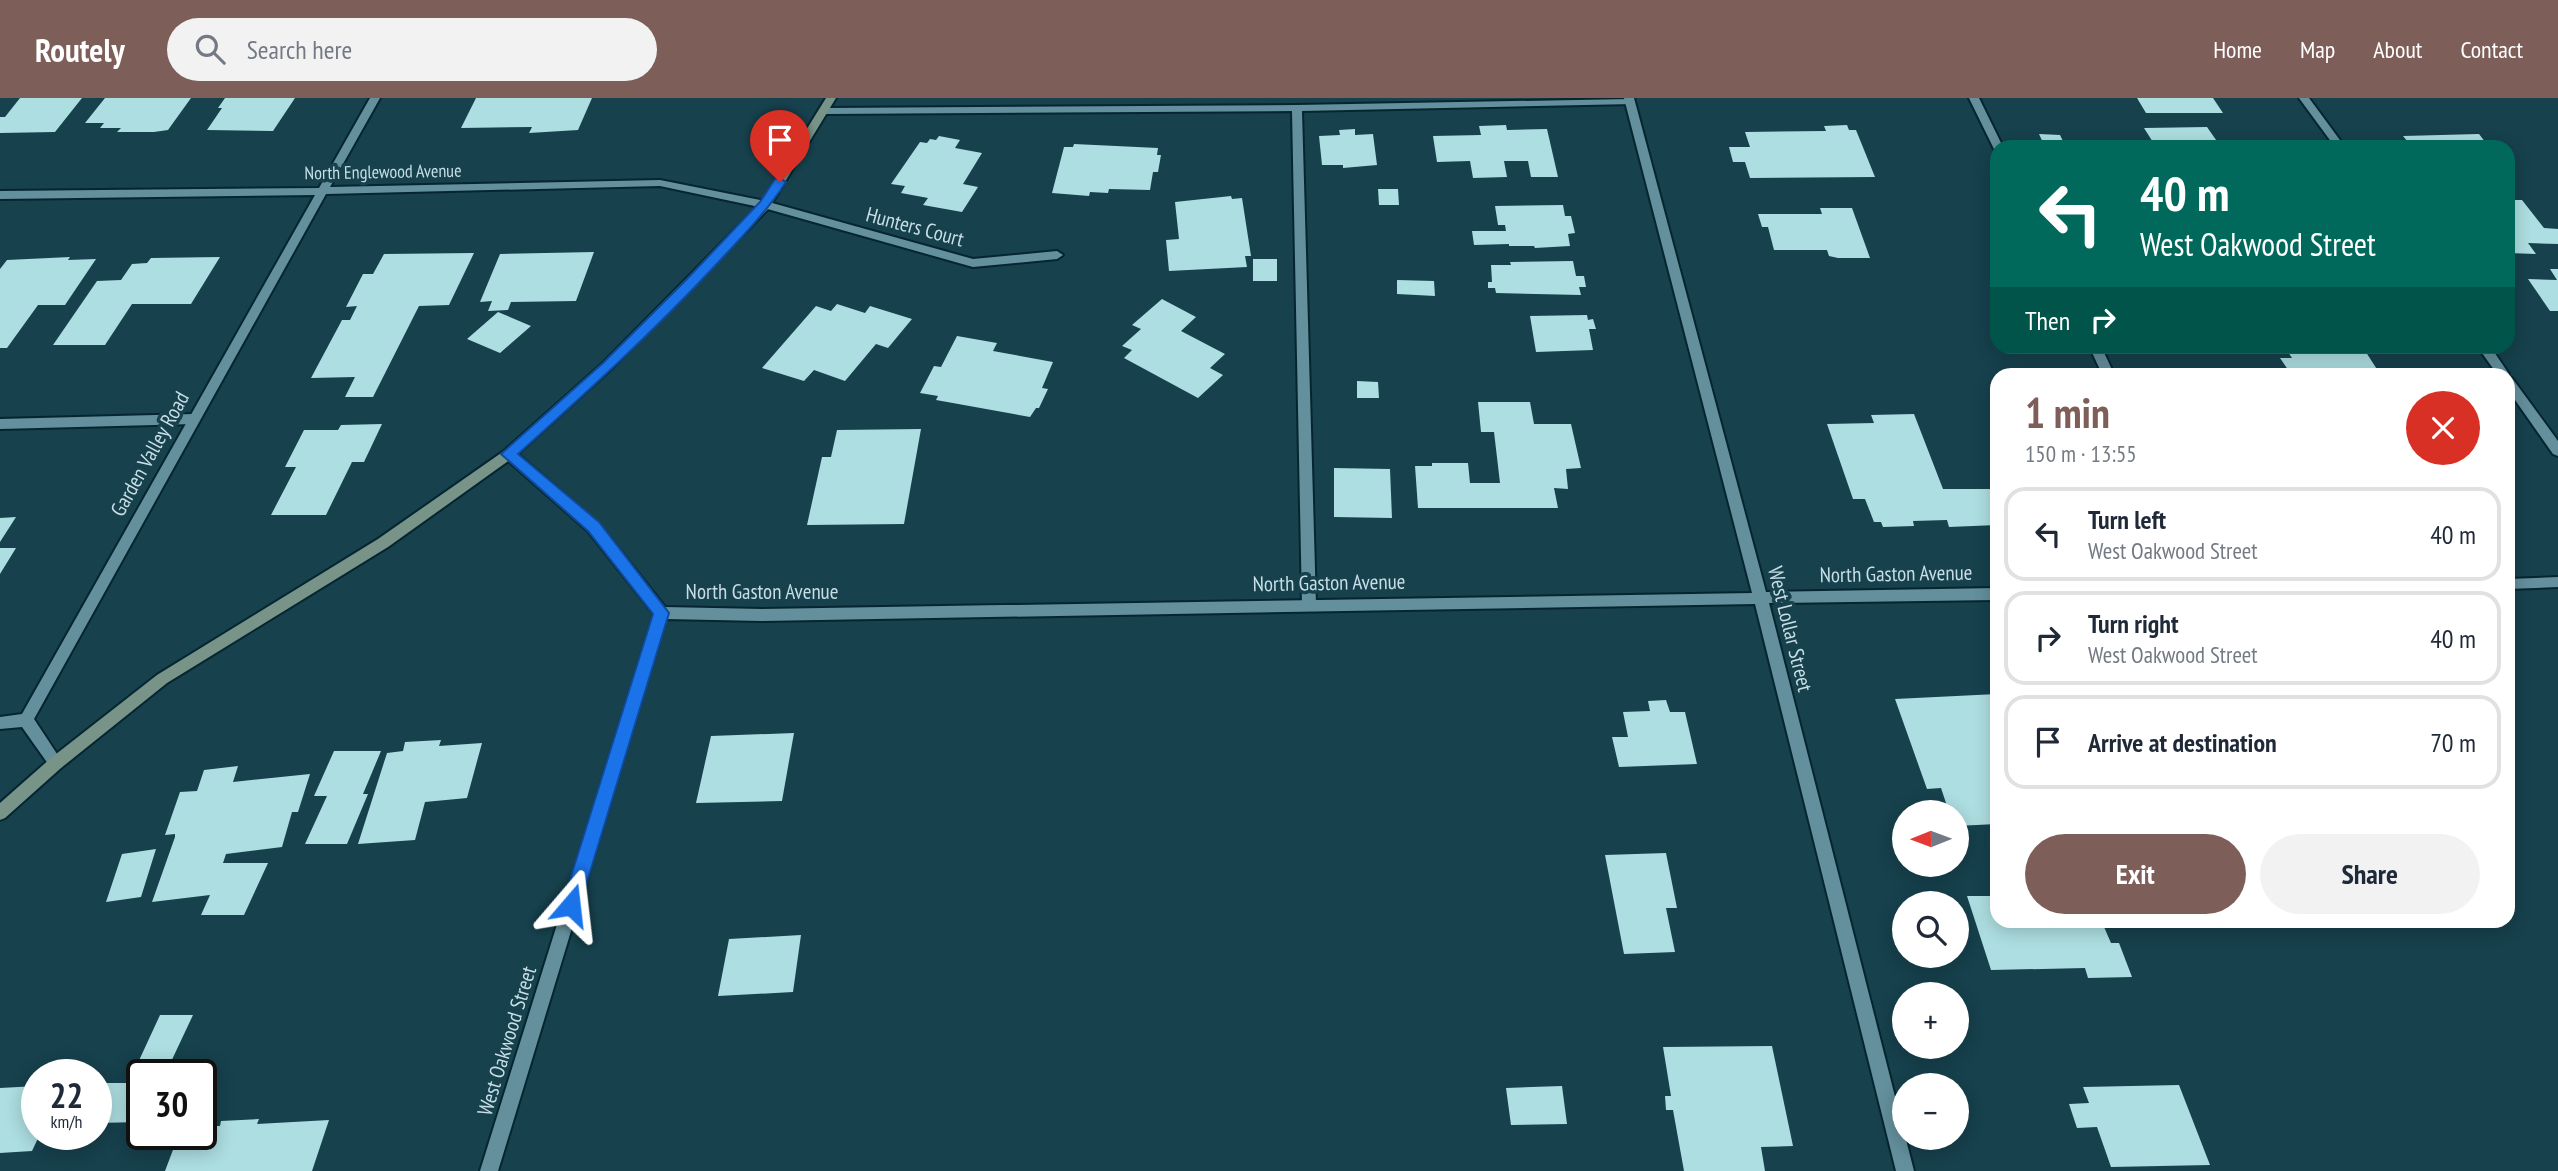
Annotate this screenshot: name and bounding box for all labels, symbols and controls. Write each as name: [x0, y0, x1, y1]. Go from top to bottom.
search box: [167, 18, 657, 81]
text: Routely: [35, 28, 125, 71]
icon: search: [191, 30, 229, 68]
text: Search here: [247, 33, 352, 66]
text: Home: [2213, 34, 2262, 65]
text: Map: [2300, 34, 2335, 65]
text: About: [2373, 34, 2422, 65]
text: Contact: [2460, 34, 2523, 65]
pin: [750, 110, 810, 182]
icon: arrive: [761, 121, 799, 159]
street label: North Englewood Avenue: [304, 159, 462, 184]
text: 40 m: [2140, 161, 2229, 225]
icon: left: [2025, 168, 2116, 259]
street label: Hunters Court: [863, 200, 967, 253]
text: West Oakwood Street: [2140, 223, 2376, 265]
icon: right: [2084, 301, 2122, 339]
text: Then: [2025, 304, 2070, 337]
text: 1 min: [2025, 385, 2110, 440]
street label: Garden Valley Road: [104, 387, 195, 521]
button: close: [2406, 391, 2480, 465]
text: 150 m · 13:55: [2025, 439, 2137, 468]
text: Turn left: [2088, 503, 2166, 536]
icon: left: [2029, 515, 2067, 553]
text: 40 m: [2430, 518, 2476, 551]
text: West Oakwood Street: [2088, 536, 2258, 565]
street label: North Gaston Avenue: [1819, 559, 1973, 588]
street label: West Lollar Street: [1762, 563, 1819, 694]
street label: North Gaston Avenue: [1252, 568, 1406, 597]
street label: North Gaston Avenue: [686, 578, 838, 605]
text: Turn right: [2088, 607, 2179, 640]
icon: right: [2029, 619, 2067, 657]
text: 40 m: [2430, 622, 2476, 655]
text: West Oakwood Street: [2088, 640, 2258, 669]
icon: arrive: [2029, 723, 2067, 761]
text: Arrive at destination: [2088, 726, 2277, 759]
text: 70 m: [2430, 726, 2476, 759]
north arrow: [1892, 800, 1969, 877]
map controls: [1892, 800, 1969, 1150]
button: Exit: [2025, 834, 2246, 914]
button: Share: [2260, 834, 2480, 914]
position arrow: [534, 868, 608, 942]
button: search: [1892, 891, 1969, 968]
street label: West Oakwood Street: [471, 963, 542, 1119]
button: +: [1892, 982, 1969, 1059]
speed limit sign: 30: [126, 1059, 217, 1150]
text: 22: [50, 1072, 83, 1118]
button: −: [1892, 1073, 1969, 1150]
text: km/h: [51, 1110, 82, 1133]

